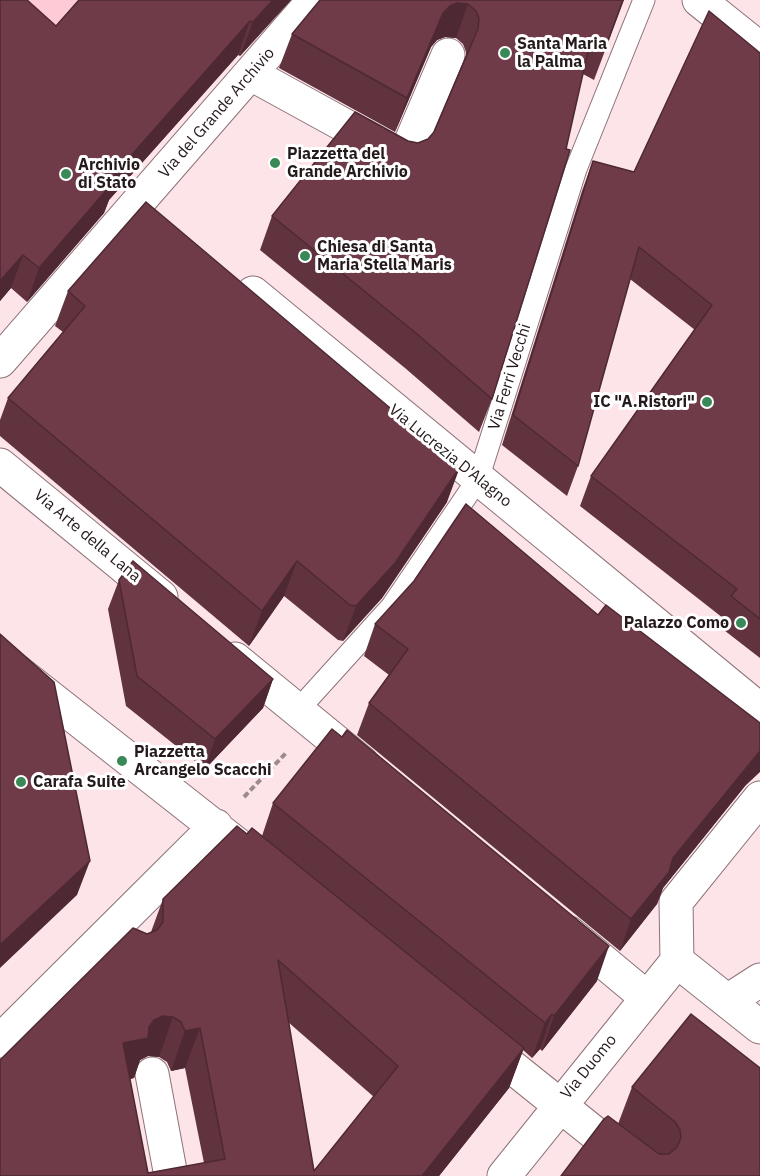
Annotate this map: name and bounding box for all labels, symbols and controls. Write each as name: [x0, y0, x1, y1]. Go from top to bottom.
place label: Santa Maria la Palma: [517, 34, 607, 72]
street label: Via del Grande Archivio: [155, 44, 279, 182]
marker: Santa Maria la Palma: [498, 46, 512, 60]
place label: Piazzetta del Grande Archivio: [287, 144, 408, 182]
place label: Archivio di Stato: [78, 155, 140, 193]
marker: Piazzetta del Grande Archivio: [268, 156, 282, 170]
marker: Archivio di Stato: [59, 167, 73, 181]
place label: Chiesa di Santa Maria Stella Maris: [317, 237, 452, 275]
marker: Chiesa di Santa Maria Stella Maris: [298, 249, 312, 263]
street label: Via Ferri Vecchi: [485, 322, 535, 432]
place label: IC "A.Ristori": [593, 392, 695, 412]
marker: IC "A.Ristori": [700, 395, 714, 409]
street label: Via Lucrezia D'Alagno: [385, 401, 515, 511]
street label: Via Arte della Lana: [30, 486, 144, 586]
place label: Palazzo Como: [624, 613, 729, 633]
marker: Palazzo Como: [734, 616, 748, 630]
place label: Piazzetta Arcangelo Scacchi: [134, 742, 272, 780]
marker: Piazzetta Arcangelo Scacchi: [115, 754, 129, 768]
place label: Carafa Suite: [33, 772, 126, 792]
marker: Carafa Suite: [14, 775, 28, 789]
street label: Via Duomo: [557, 1031, 621, 1103]

